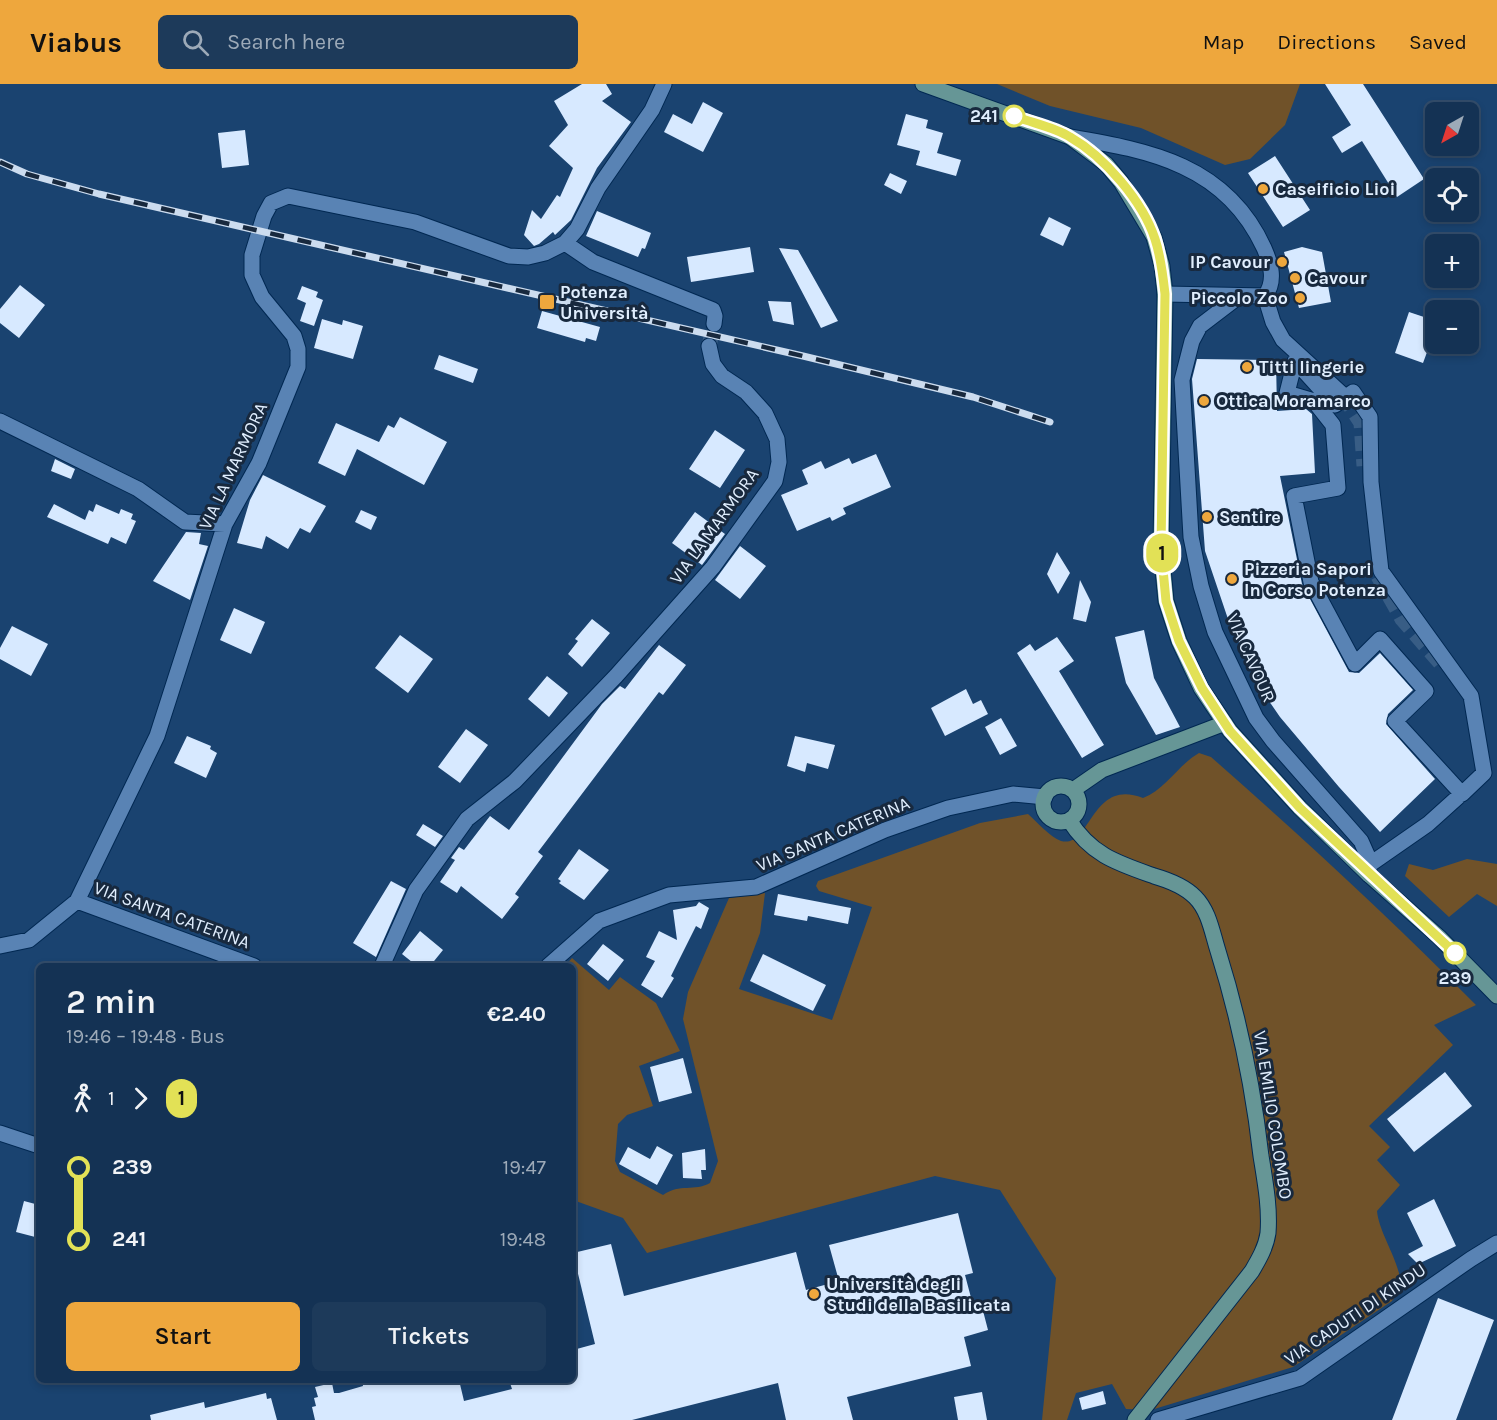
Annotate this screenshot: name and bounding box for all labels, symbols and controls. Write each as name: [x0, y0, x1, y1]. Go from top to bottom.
search box: [158, 15, 578, 69]
text: Viabus: [30, 26, 122, 59]
icon: search: [179, 26, 212, 59]
text: Search here: [227, 29, 345, 55]
text: Map: [1203, 30, 1244, 54]
text: Directions: [1277, 30, 1376, 54]
text: Saved: [1409, 30, 1467, 54]
north arrow: [1425, 102, 1479, 156]
map controls: [1425, 102, 1479, 354]
place label: 241: [970, 105, 998, 127]
marker: 241: [1003, 105, 1025, 127]
button: locate: [1425, 168, 1479, 222]
place label: Caseificio Lioi: [1275, 178, 1395, 200]
marker: Caseificio Lioi: [1256, 182, 1270, 196]
button: +: [1425, 234, 1479, 288]
place label: IP Cavour: [1190, 251, 1270, 273]
marker: IP Cavour: [1275, 255, 1289, 269]
place label: Cavour: [1307, 267, 1367, 289]
marker: Cavour: [1288, 271, 1302, 285]
place label: Potenza Università: [560, 281, 649, 324]
place label: Piccolo Zoo: [1190, 287, 1288, 309]
marker: Piccolo Zoo: [1293, 291, 1307, 305]
marker: Potenza Università: [538, 293, 556, 311]
button: −: [1425, 300, 1479, 354]
place label: Titti lingerie: [1259, 356, 1364, 378]
marker: Titti lingerie: [1240, 360, 1254, 374]
place label: Ottica Moramarco: [1216, 390, 1371, 412]
marker: Ottica Moramarco: [1197, 394, 1211, 408]
street label: VIA LA MARMORA: [194, 399, 272, 533]
street label: VIA LA MARMORA: [665, 464, 763, 588]
place label: Sentire: [1219, 506, 1281, 528]
marker: Sentire: [1200, 510, 1214, 524]
line badge: 1: [1142, 534, 1182, 572]
text: 1: [1158, 541, 1166, 565]
place label: Pizzeria Sapori In Corso Potenza: [1244, 558, 1386, 601]
marker: Pizzeria Sapori In Corso Potenza: [1225, 572, 1239, 586]
street label: VIA CAVOUR: [1222, 610, 1280, 706]
street label: VIA SANTA CATERINA: [753, 792, 913, 876]
street label: VIA SANTA CATERINA: [91, 877, 253, 953]
marker: 239: [1444, 942, 1466, 964]
place label: 239: [1438, 967, 1472, 989]
text: 2 min: [66, 983, 156, 1021]
text: €2.40: [487, 1001, 546, 1027]
text: 19:46 – 19:48 · Bus: [66, 1025, 225, 1048]
street label: VIA EMILIO COLOMBO: [1249, 1029, 1297, 1201]
icon: walk: [66, 1082, 99, 1115]
icon: forward: [124, 1082, 157, 1115]
text: 1: [178, 1086, 185, 1110]
text: 1: [108, 1087, 115, 1110]
text: 239: [112, 1154, 152, 1180]
text: 19:47: [503, 1156, 546, 1179]
text: 241: [112, 1226, 146, 1252]
text: 19:48: [500, 1228, 546, 1251]
street label: VIA CADUTI DI KINDU: [1280, 1258, 1430, 1370]
place label: Università degli Studi della Basilicata: [826, 1273, 1011, 1316]
marker: Università degli Studi della Basilicata: [807, 1287, 821, 1301]
button: Start: [66, 1302, 300, 1371]
button: Tickets: [312, 1302, 546, 1371]

